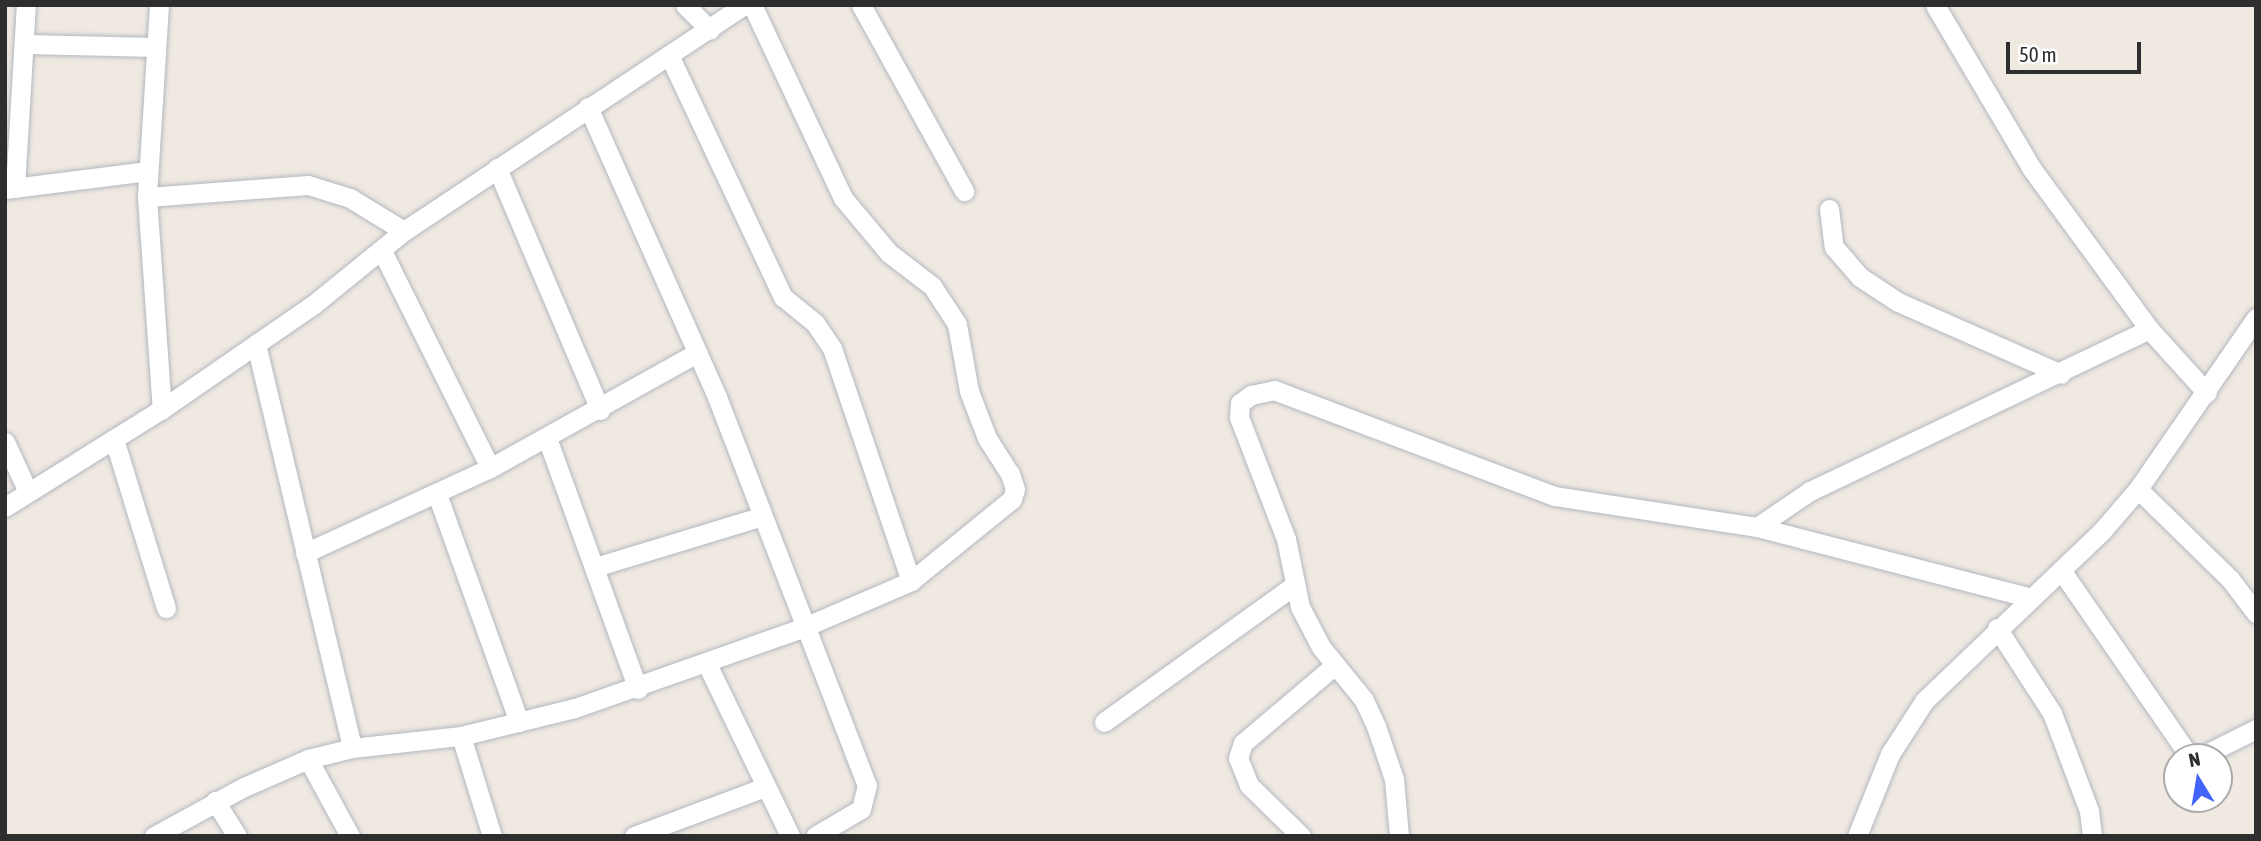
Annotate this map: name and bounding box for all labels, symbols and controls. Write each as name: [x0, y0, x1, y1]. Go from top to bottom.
scale bar: [2009, 28, 2144, 72]
text: 50 m: [2019, 42, 2057, 66]
north arrow: [2163, 743, 2233, 813]
text: N: [2187, 747, 2202, 771]

